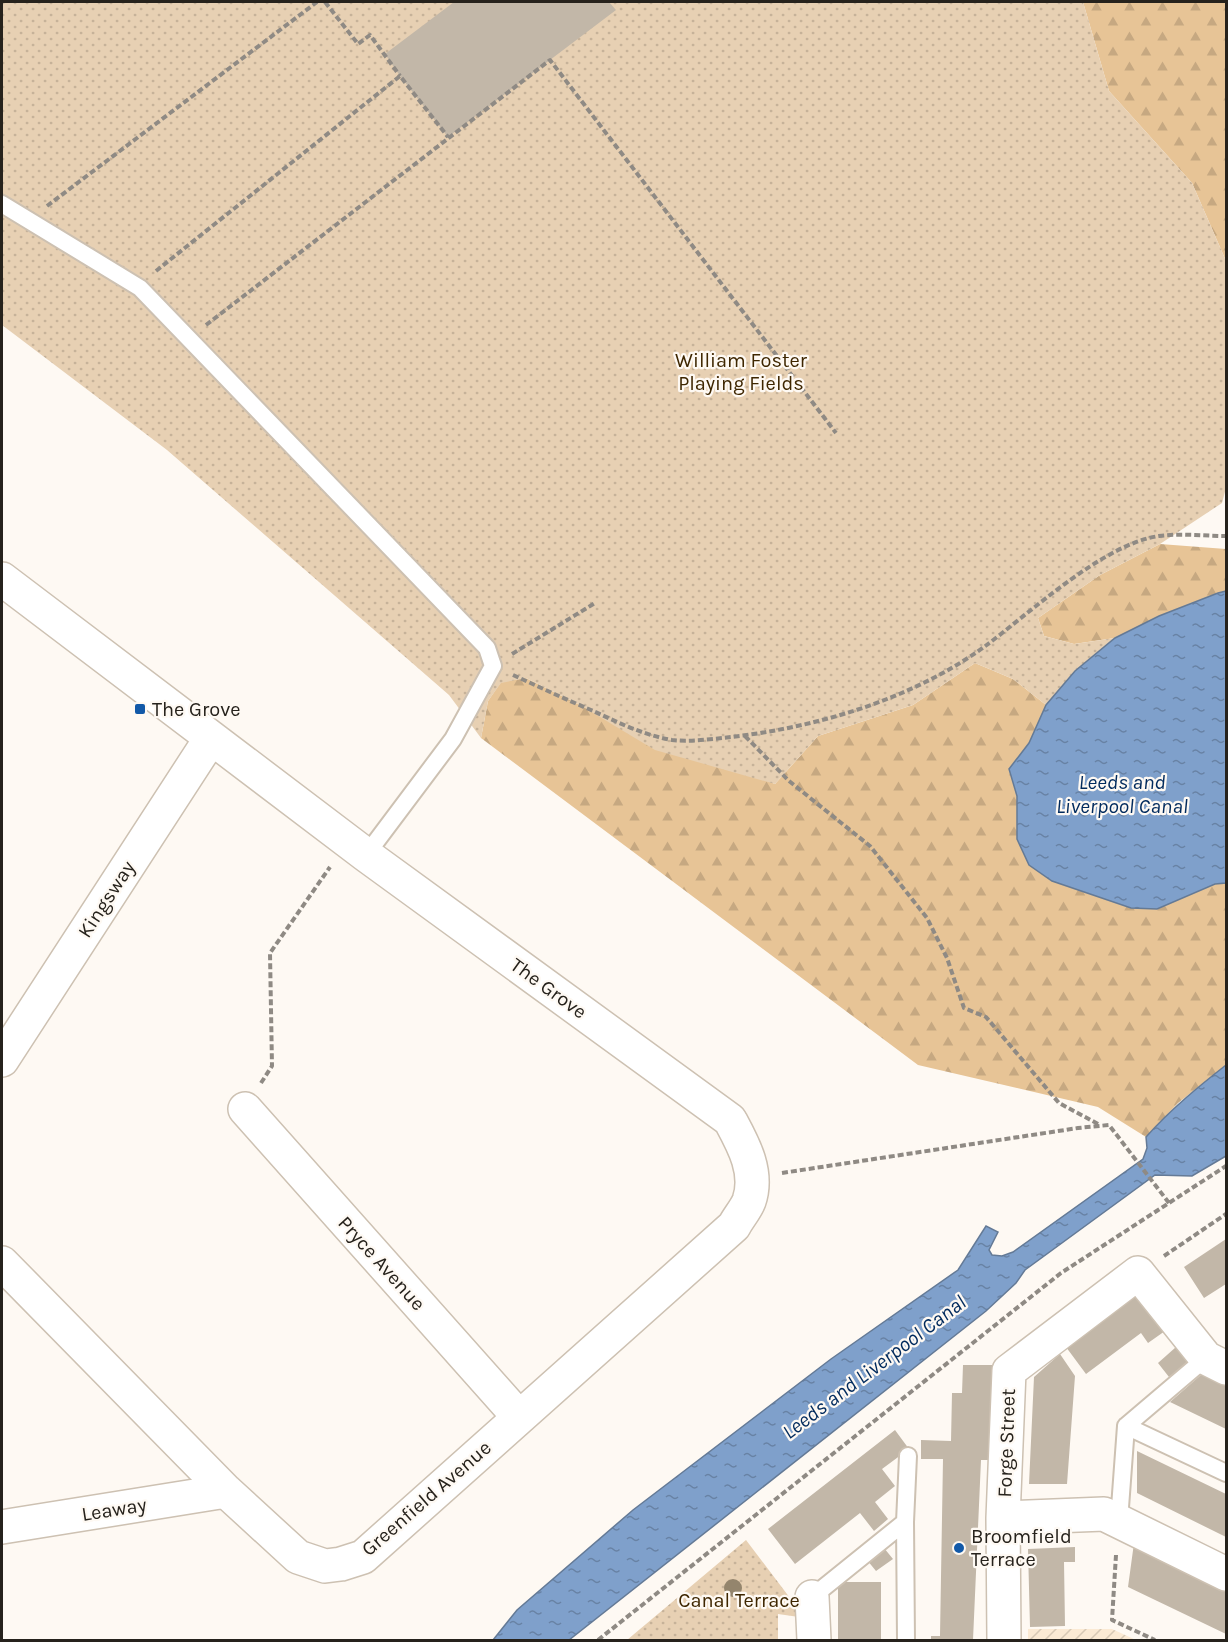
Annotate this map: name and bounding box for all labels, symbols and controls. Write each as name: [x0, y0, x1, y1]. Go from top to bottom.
park label: William Foster Playing Fields: [675, 349, 808, 395]
place label: The Grove: [152, 698, 240, 721]
marker: The Grove: [133, 702, 147, 716]
water label: Leeds and Liverpool Canal: [1056, 770, 1188, 818]
street label: Kingsway: [73, 857, 140, 942]
street label: The Grove: [506, 953, 591, 1024]
street label: Pryce Avenue: [333, 1212, 430, 1315]
water label: Leeds and Liverpool Canal: [777, 1290, 971, 1444]
street label: Forge Street: [993, 1388, 1020, 1498]
street label: Greenfield Avenue: [357, 1436, 496, 1561]
street label: Leaway: [80, 1493, 148, 1526]
place label: Broomfield Terrace: [971, 1525, 1072, 1571]
marker: Broomfield Terrace: [952, 1541, 966, 1555]
park label: Canal Terrace: [678, 1589, 800, 1612]

